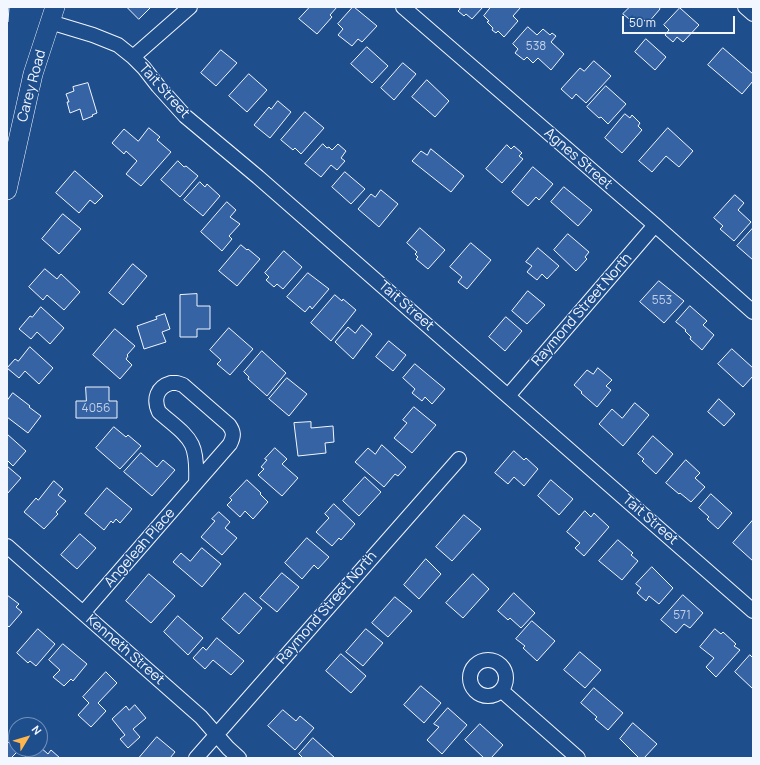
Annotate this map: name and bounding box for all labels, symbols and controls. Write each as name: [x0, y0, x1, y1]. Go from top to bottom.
scale bar: [624, 8, 737, 34]
text: 50 m: [629, 14, 656, 31]
house number: 538: [526, 40, 546, 54]
street label: Carey Road: [14, 48, 50, 124]
street label: Tait Street: [135, 60, 193, 122]
street label: Agnes Street: [540, 125, 616, 193]
street label: Raymond Street North: [528, 250, 636, 370]
street label: Tait Street: [375, 277, 437, 335]
house number: 553: [652, 294, 672, 308]
house number: 4056: [82, 402, 110, 416]
street label: Tait Street: [619, 491, 681, 549]
street label: Angeleah Place: [101, 505, 179, 591]
street label: Raymond Street North: [273, 548, 381, 668]
house number: 571: [673, 609, 691, 623]
street label: Kenneth Street: [82, 611, 168, 689]
north arrow: [8, 717, 48, 757]
text: N: [29, 722, 45, 738]

